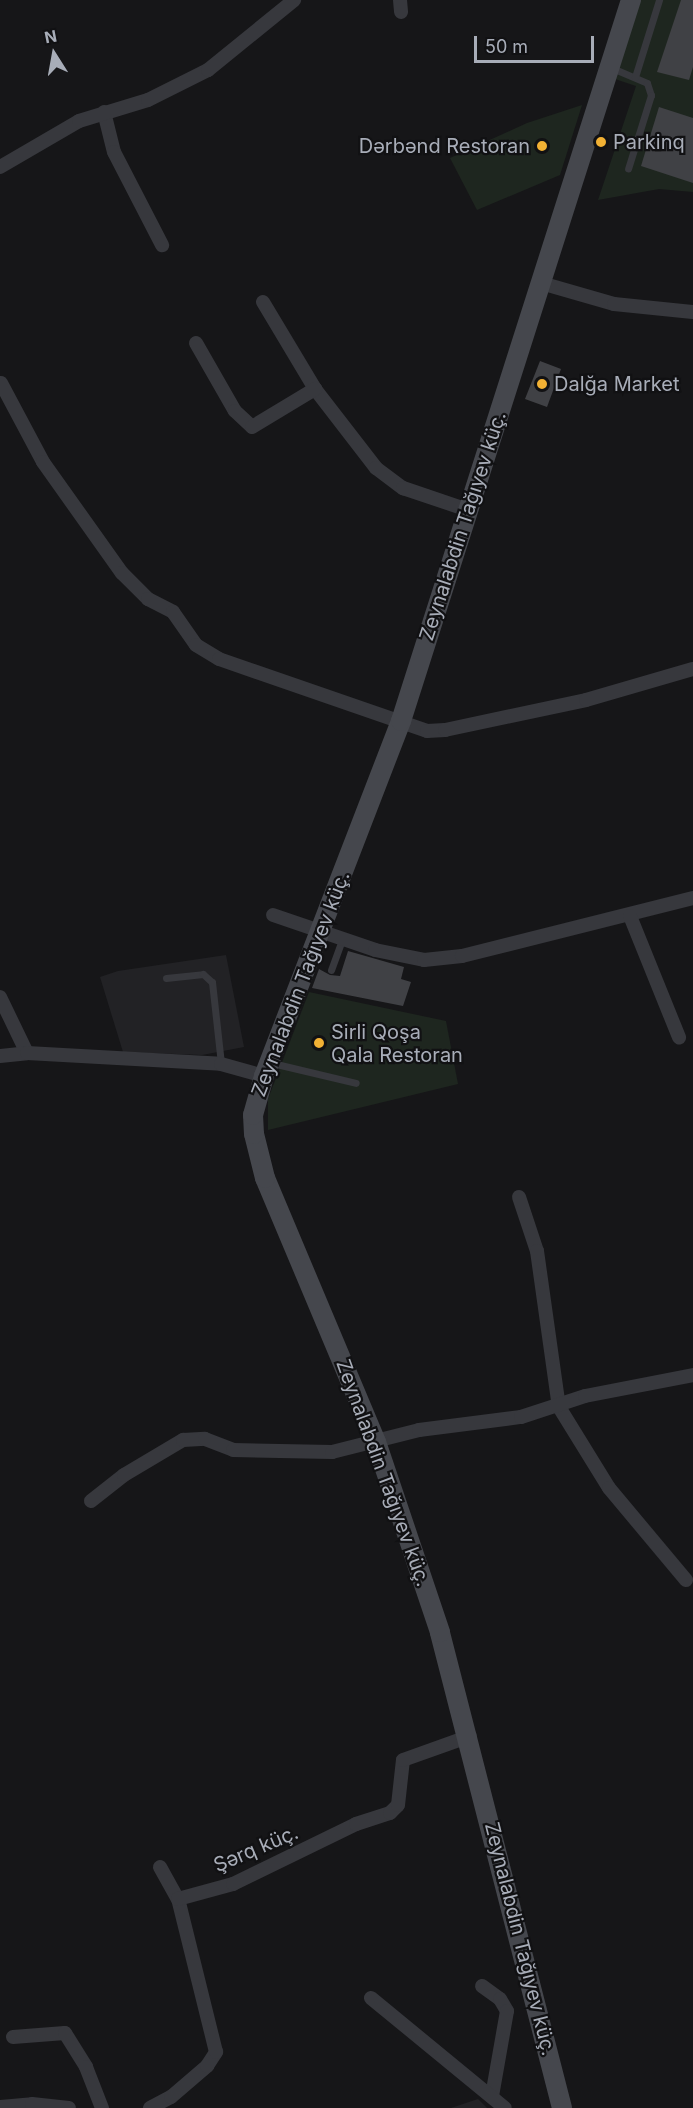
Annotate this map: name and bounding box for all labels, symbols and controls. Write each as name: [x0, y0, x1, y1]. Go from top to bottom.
north arrow: [24, 24, 84, 84]
scale bar: [477, 24, 597, 62]
text: N: [43, 25, 58, 47]
text: 50 m: [485, 36, 528, 57]
place label: Parkinq: [613, 130, 685, 154]
place label: Dərbənd Restoran: [359, 134, 530, 158]
marker: Parkinq: [594, 135, 608, 149]
marker: Dərbənd Restoran: [535, 139, 549, 153]
place label: Dalğa Market: [554, 372, 679, 396]
marker: Dalğa Market: [535, 377, 549, 391]
street label: Zeynalabdin Tağıyev küç.: [415, 408, 511, 644]
street label: Zeynalabdin Tağıyev küç.: [247, 868, 355, 1100]
place label: Sirli Qoşa Qala Restoran: [331, 1020, 463, 1067]
marker: Sirli Qoşa Qala Restoran: [312, 1036, 326, 1050]
street label: Zeynalabdin Tağıyev küç.: [331, 1356, 435, 1590]
street label: Şərq küç.: [210, 1820, 302, 1878]
street label: Zeynalabdin Tağıyev küç.: [479, 1820, 561, 2058]

